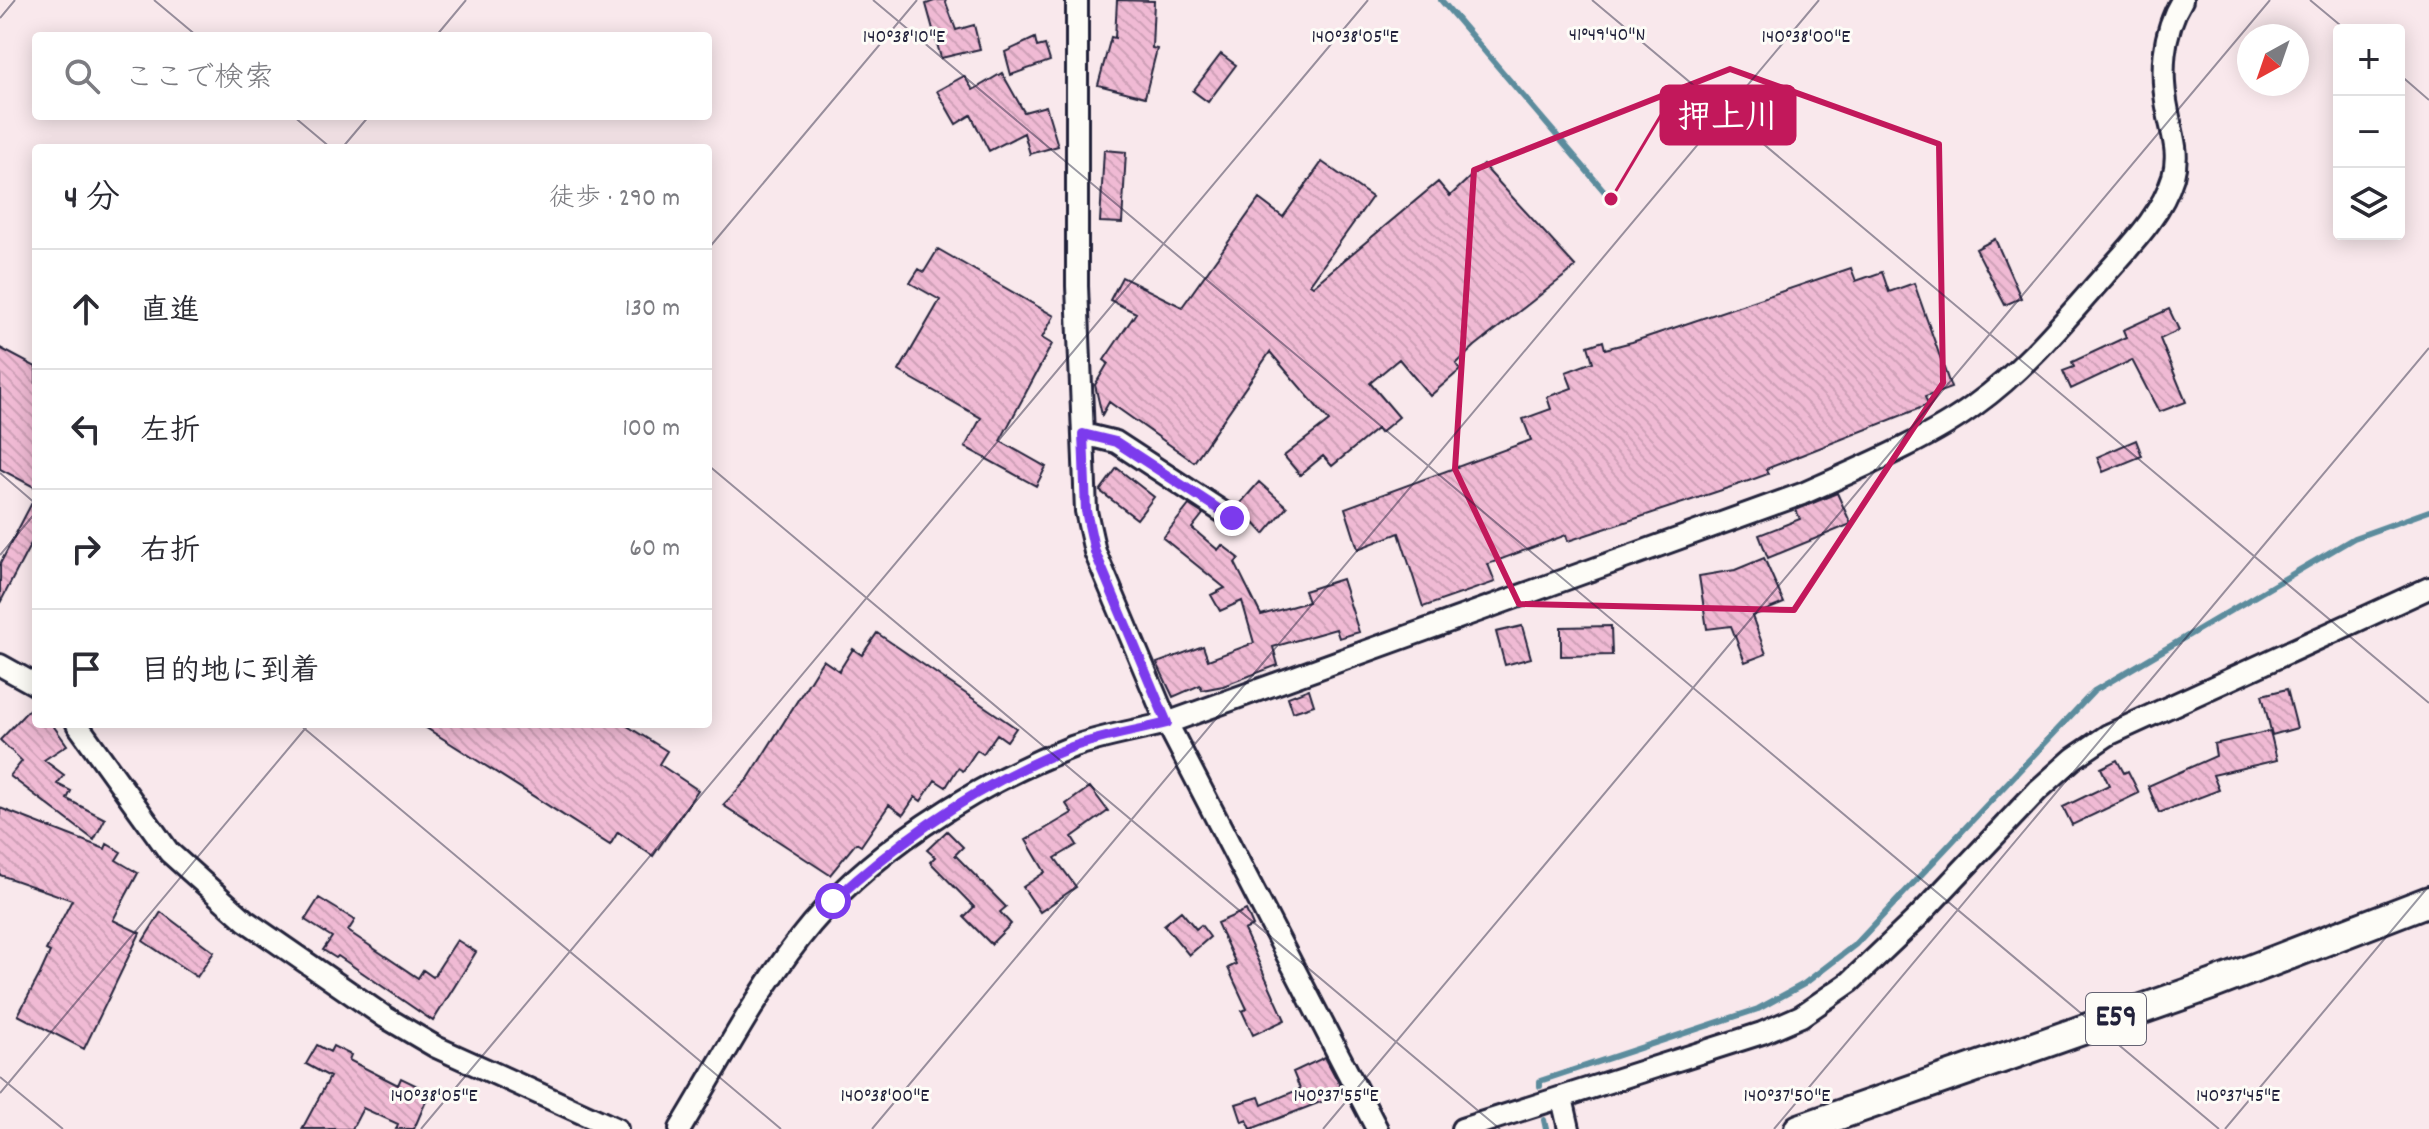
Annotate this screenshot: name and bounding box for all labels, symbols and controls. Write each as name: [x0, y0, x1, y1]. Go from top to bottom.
text: 41°49'40"N: [1569, 22, 1645, 50]
text: 140°38'10"E: [863, 24, 945, 52]
text: 140°38'05"E: [1311, 24, 1399, 52]
text: 140°38'00"E: [1762, 24, 1850, 52]
north arrow: [2237, 24, 2309, 96]
map controls: [2333, 24, 2405, 240]
button: +: [2333, 24, 2405, 96]
search box: [32, 32, 712, 120]
icon: search: [60, 54, 104, 98]
text: ここで検索: [124, 59, 274, 102]
callout: 押上川: [1661, 86, 1795, 144]
text: 押上川: [1677, 96, 1779, 145]
button: −: [2333, 96, 2405, 168]
button: layers: [2333, 168, 2405, 240]
text: 4 分: [64, 176, 120, 225]
text: 徒歩 · 290 m: [549, 181, 680, 218]
icon: ahead: [64, 287, 108, 331]
text: 130 m: [625, 291, 680, 328]
text: 直進: [140, 292, 200, 335]
icon: left: [64, 407, 108, 451]
text: 100 m: [622, 411, 680, 448]
text: 左折: [140, 412, 200, 455]
route end: [1214, 500, 1250, 536]
icon: right: [64, 527, 108, 571]
text: 60 m: [629, 531, 680, 568]
text: 右折: [140, 532, 200, 575]
icon: arrive: [64, 647, 108, 691]
text: 目的地に到着: [140, 652, 320, 695]
route start: [815, 883, 851, 919]
road number: E59: [2086, 993, 2146, 1045]
text: 140°38'05"E: [390, 1083, 478, 1111]
text: 140°38'00"E: [841, 1083, 929, 1111]
text: 140°37'55"E: [1293, 1083, 1379, 1111]
text: 140°37'50"E: [1744, 1083, 1830, 1111]
text: 140°37'45"E: [2196, 1083, 2280, 1111]

